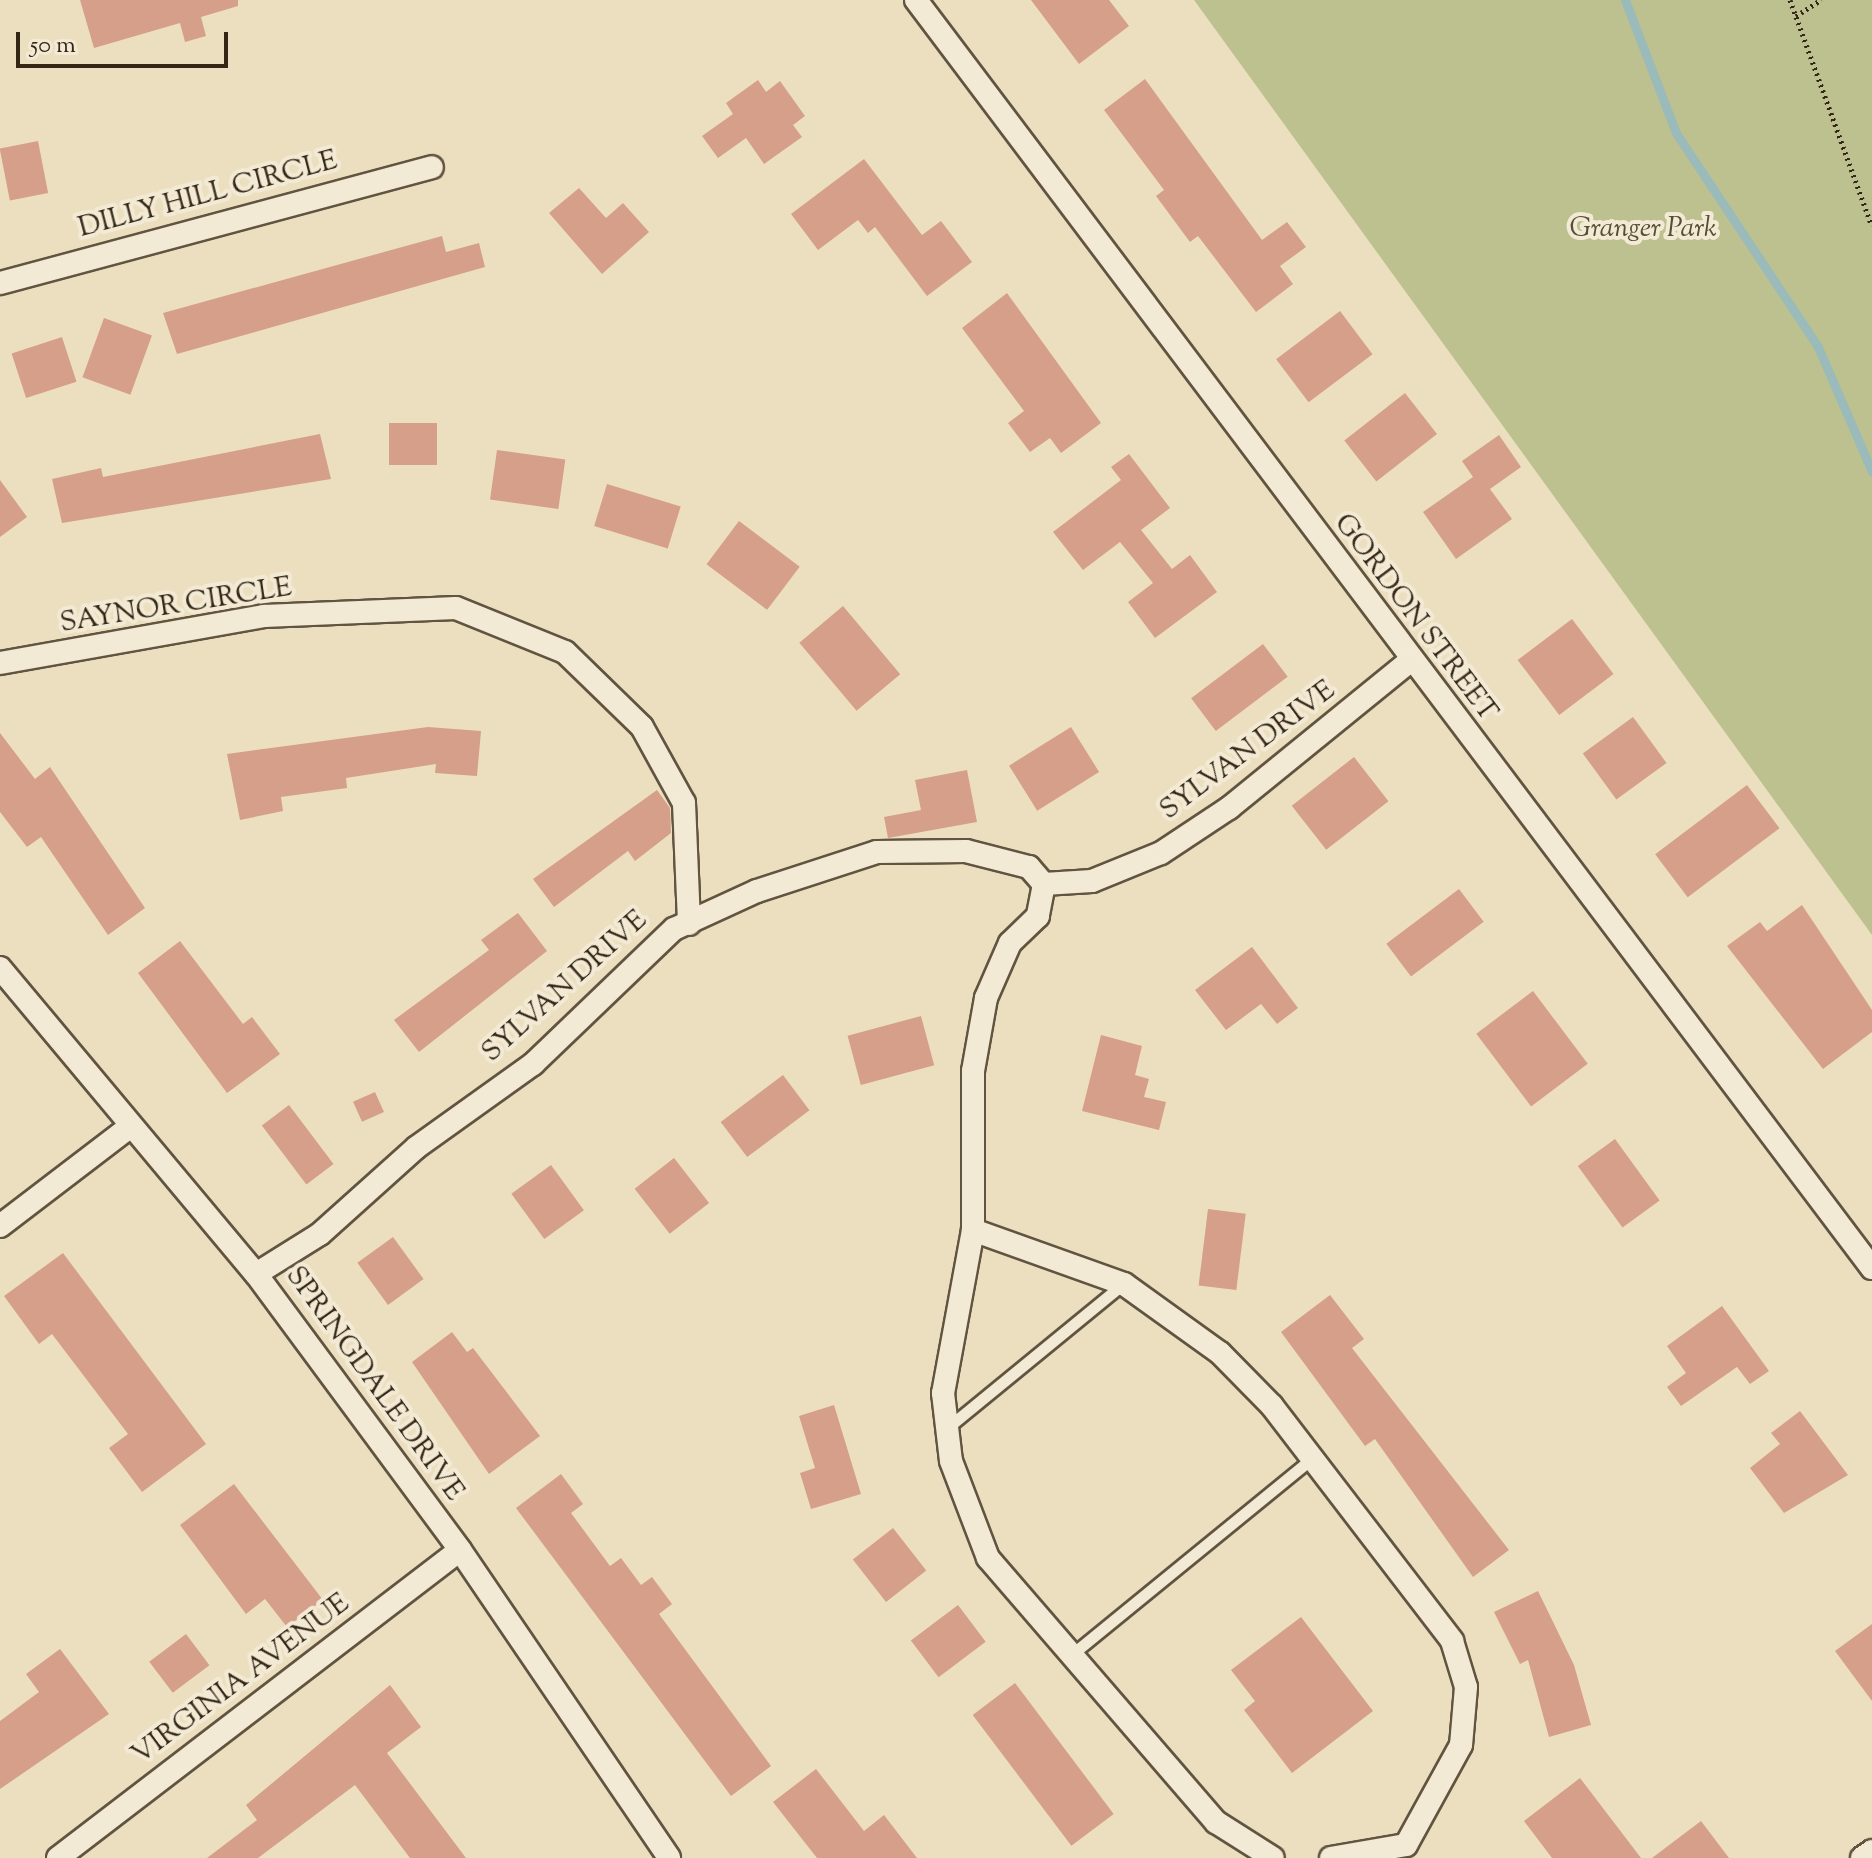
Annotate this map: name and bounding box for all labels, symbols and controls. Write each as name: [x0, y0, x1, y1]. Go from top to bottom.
scale bar: [20, 16, 232, 66]
text: 50 m: [30, 29, 76, 63]
street label: DILLY HILL CIRCLE: [75, 144, 341, 246]
park label: Granger Park: [1569, 212, 1717, 246]
street label: GORDON STREET: [1326, 508, 1504, 728]
street label: SAYNOR CIRCLE: [58, 571, 294, 641]
street label: SYLVAN DRIVE: [1154, 674, 1342, 828]
street label: SYLVAN DRIVE: [476, 904, 654, 1070]
street label: SPRINGDALE DRIVE: [278, 1260, 470, 1508]
street label: VIRGINIA AVENUE: [126, 1587, 356, 1773]

